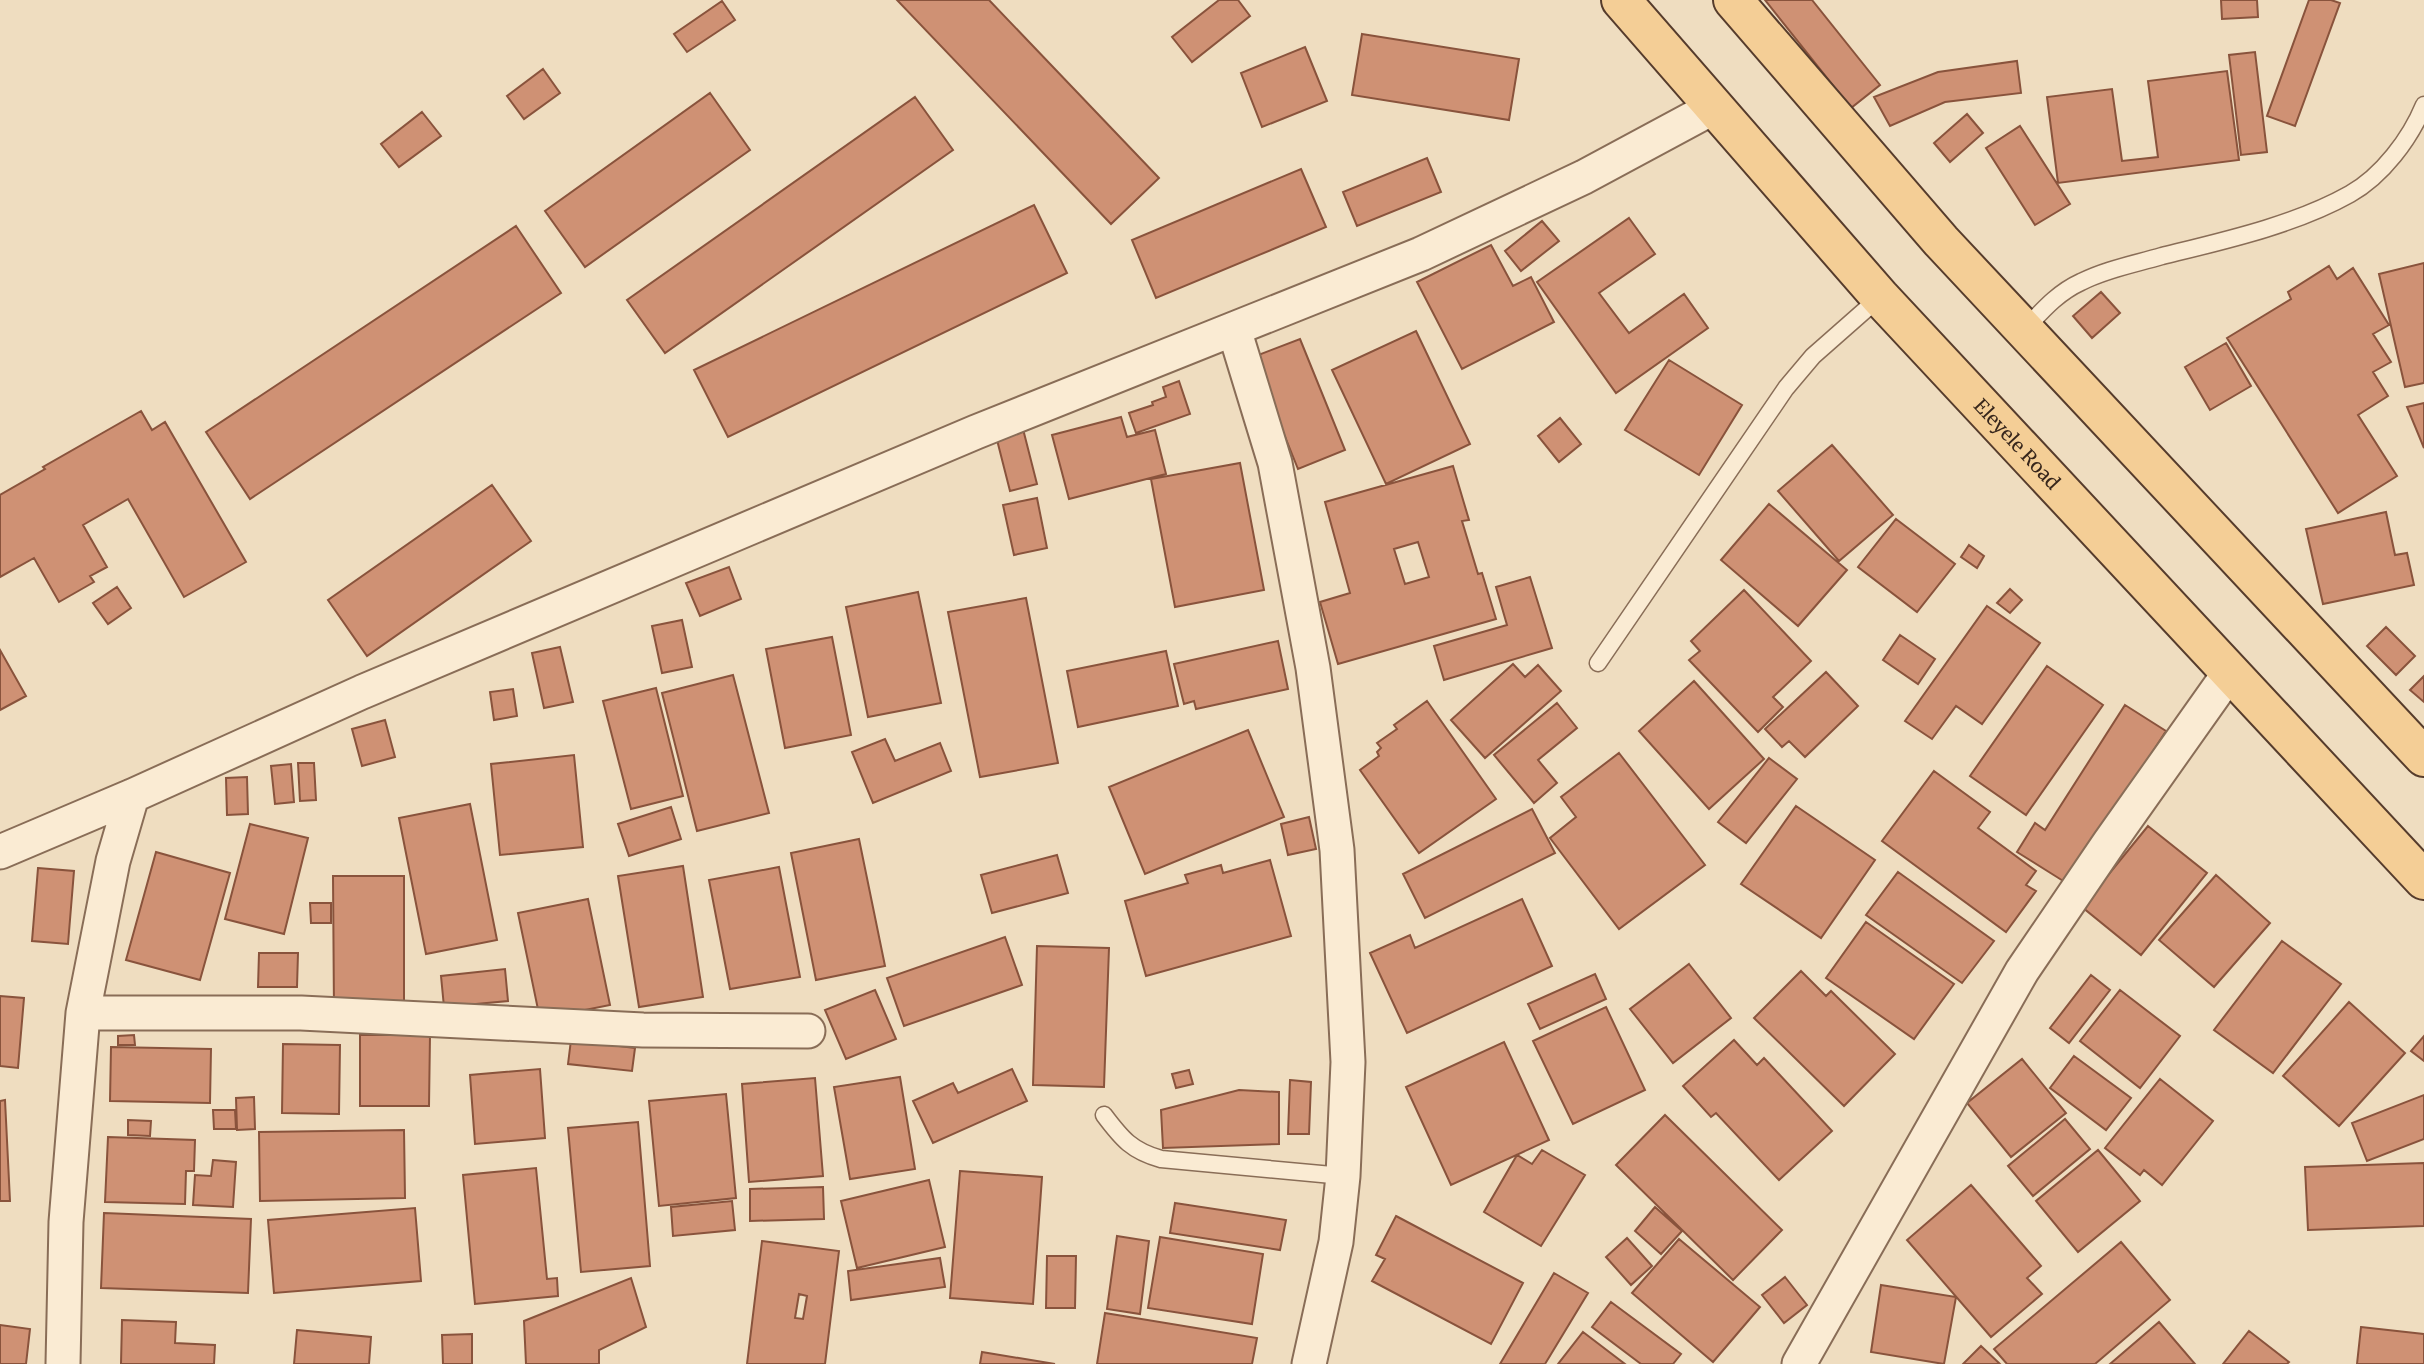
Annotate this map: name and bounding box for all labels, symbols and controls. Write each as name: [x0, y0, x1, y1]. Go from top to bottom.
street label: Eleyele Road: [1969, 394, 2065, 494]

